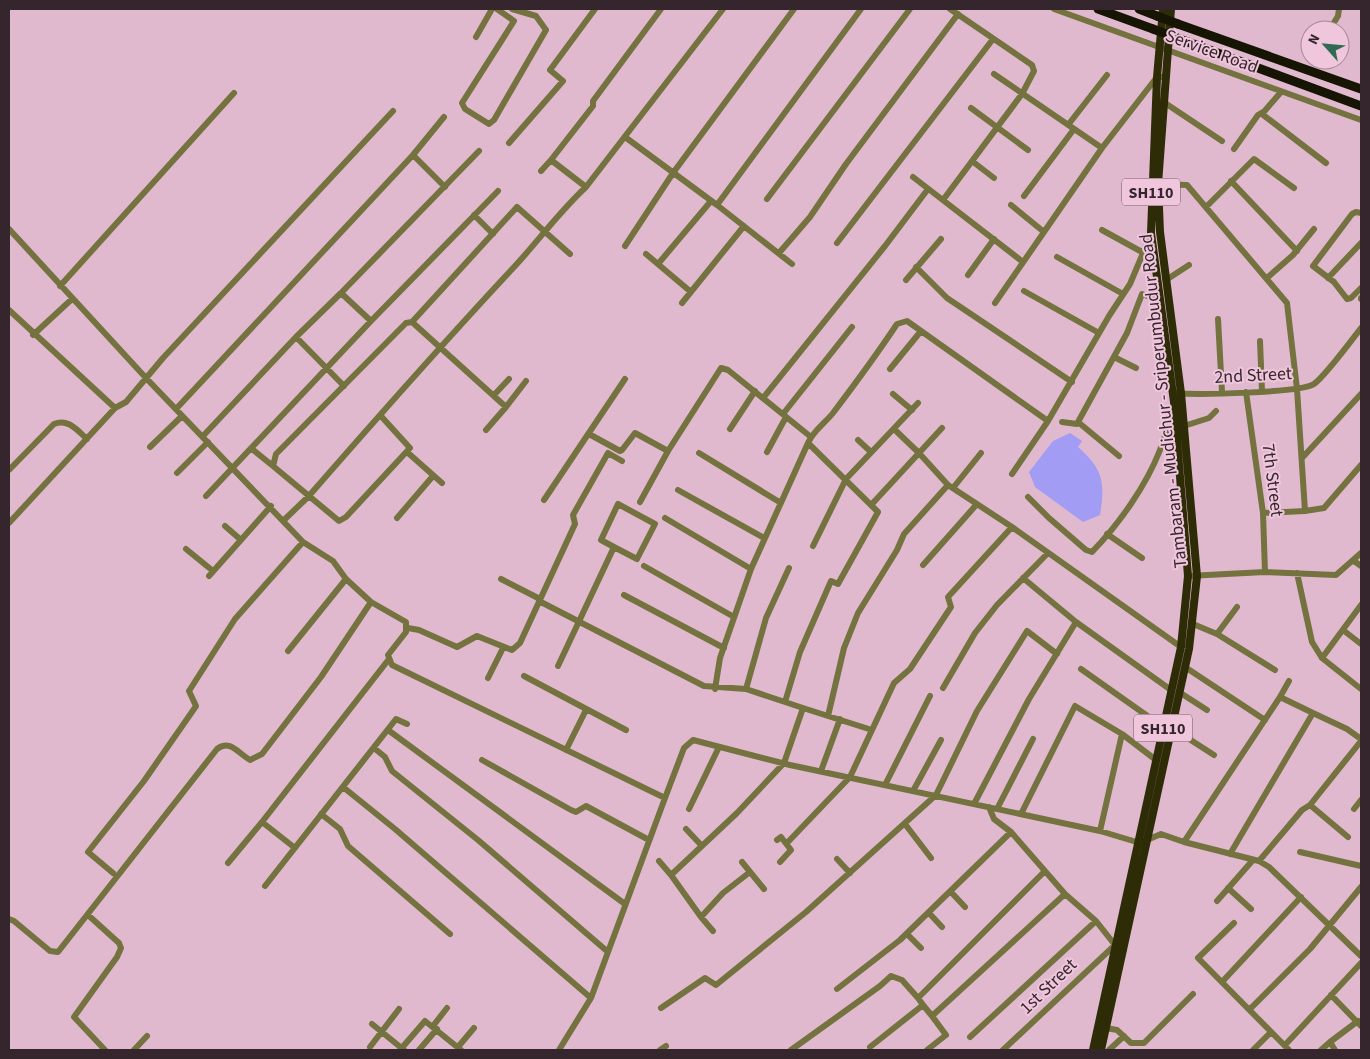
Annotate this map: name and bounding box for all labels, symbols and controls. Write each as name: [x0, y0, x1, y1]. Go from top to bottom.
north arrow: [1300, 20, 1350, 70]
street label: Service Road: [1162, 23, 1262, 80]
text: N: [1303, 31, 1325, 48]
road number: SH110: [1122, 178, 1180, 206]
street label: Tambaram - Mudichur - Sriperumbudur Road: [1134, 233, 1193, 569]
street label: 2nd Street: [1214, 361, 1292, 390]
street label: 7th Street: [1256, 442, 1289, 518]
road number: SH110: [1134, 714, 1192, 741]
street label: 1st Street: [1014, 953, 1083, 1020]

